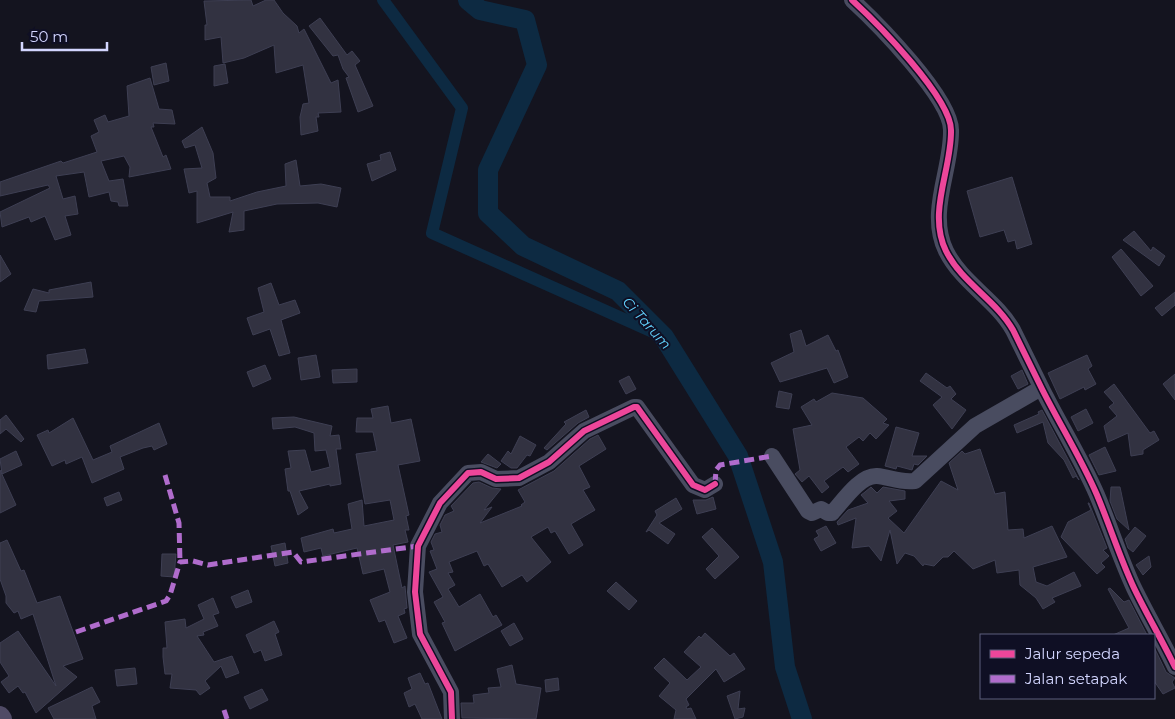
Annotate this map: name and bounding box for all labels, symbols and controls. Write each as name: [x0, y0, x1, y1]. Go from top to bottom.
scale bar: [22, 20, 108, 52]
text: 50 m: [30, 27, 68, 46]
water label: Ci Tarum: [619, 293, 675, 353]
legend: [980, 634, 1155, 699]
text: Jalur sepeda: [1024, 644, 1120, 663]
text: Jalan setapak: [1024, 669, 1127, 688]

